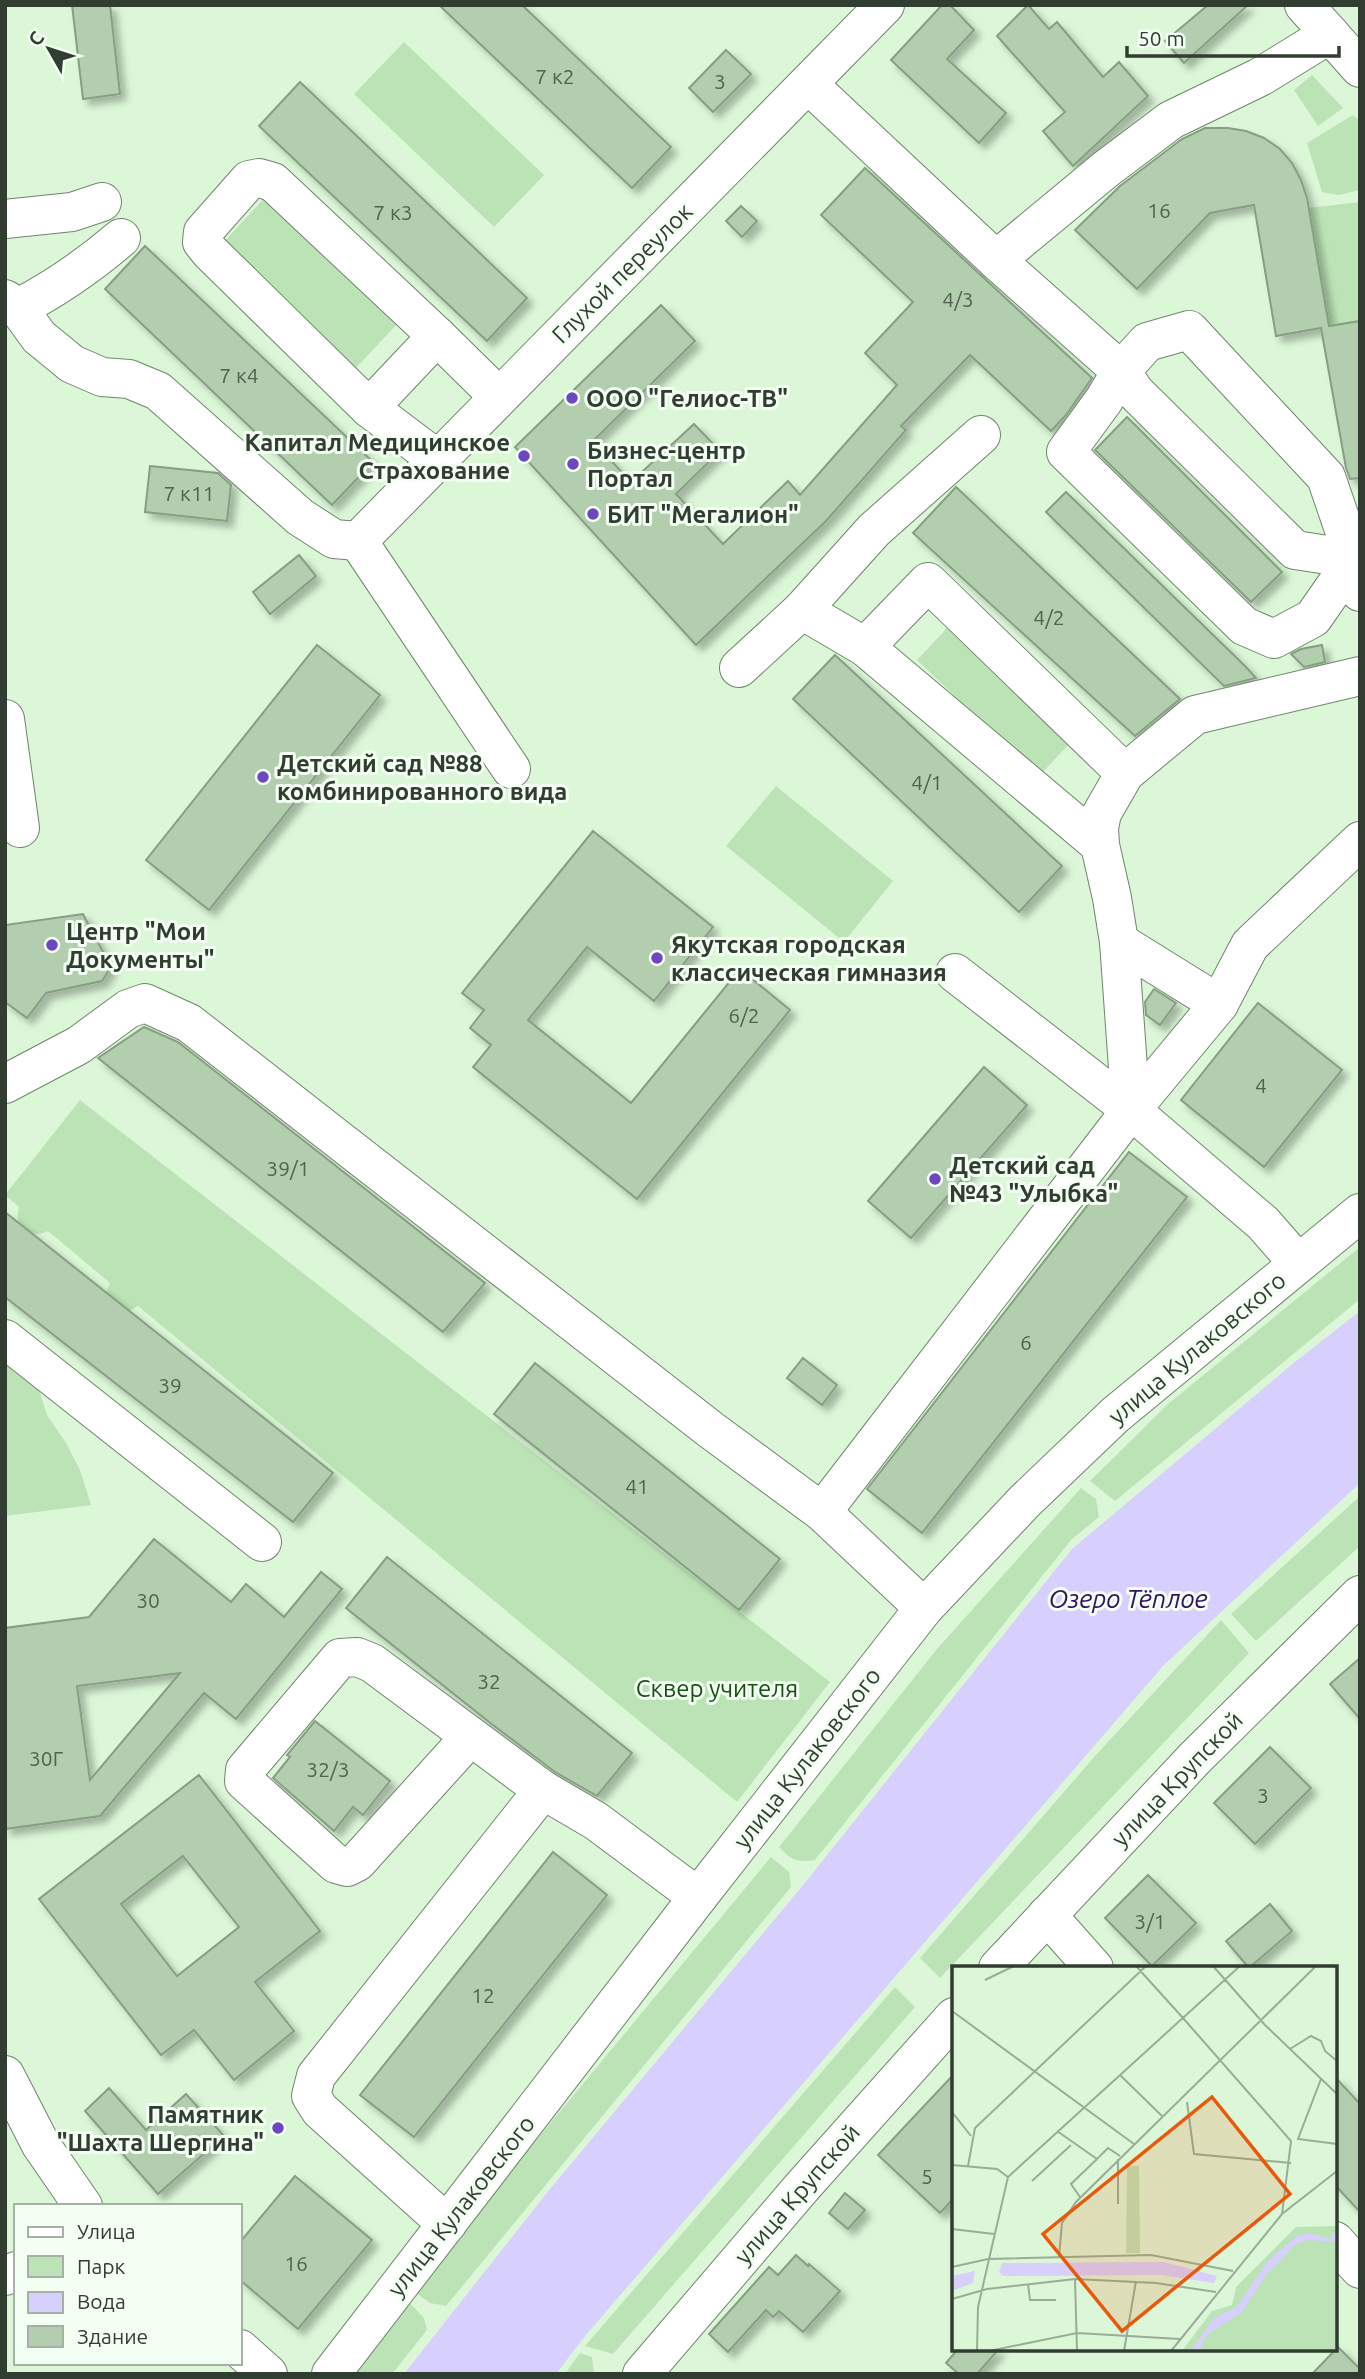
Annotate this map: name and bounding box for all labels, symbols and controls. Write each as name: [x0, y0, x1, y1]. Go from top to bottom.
north arrow: [14, 14, 84, 84]
scale bar: [1127, 14, 1339, 58]
text: 50 m: [1138, 26, 1185, 50]
text: С: [23, 27, 48, 50]
house number: 7 к2: [535, 64, 575, 88]
house number: 3: [714, 69, 726, 93]
street label: Глухой переулок: [546, 197, 698, 349]
house number: 16: [1147, 198, 1171, 222]
house number: 7 к3: [373, 200, 413, 224]
house number: 4/3: [942, 287, 974, 311]
house number: 7 к4: [219, 363, 259, 387]
place label: ООО "Гелиос-ТВ": [586, 385, 788, 412]
marker: ООО "Гелиос-ТВ": [564, 390, 580, 406]
place label: Капитал Медицинское Страхование: [245, 429, 510, 484]
place label: Бизнес-центр Портал: [587, 437, 746, 492]
marker: Капитал Медицинское Страхование: [516, 448, 532, 464]
marker: Бизнес-центр Портал: [565, 456, 581, 472]
house number: 7 к11: [163, 481, 215, 505]
place label: БИТ "Мегалион": [607, 501, 799, 528]
marker: БИТ "Мегалион": [585, 506, 601, 522]
house number: 4/2: [1033, 605, 1065, 629]
place label: Детский сад №88 комбинированного вида: [277, 750, 567, 805]
marker: Детский сад №88 комбинированного вида: [255, 769, 271, 785]
house number: 4/1: [911, 770, 943, 794]
place label: Центр "Мои Документы": [66, 918, 215, 973]
place label: Якутская городская классическая гимназия: [671, 931, 947, 986]
marker: Центр "Мои Документы": [44, 937, 60, 953]
marker: Якутская городская классическая гимназия: [649, 950, 665, 966]
house number: 6/2: [728, 1003, 760, 1027]
house number: 4: [1255, 1073, 1267, 1097]
place label: Детский сад №43 "Улыбка": [949, 1152, 1118, 1207]
house number: 39/1: [266, 1156, 310, 1180]
marker: Детский сад №43 "Улыбка": [927, 1171, 943, 1187]
street label: улица Кулаковского: [1103, 1266, 1291, 1430]
house number: 6: [1020, 1330, 1032, 1354]
house number: 39: [158, 1373, 182, 1397]
house number: 41: [625, 1474, 649, 1498]
water label: Озеро Тёплое: [1048, 1584, 1208, 1613]
house number: 30: [136, 1588, 160, 1612]
street label: улица Кулаковского: [728, 1662, 886, 1854]
house number: 32: [477, 1669, 501, 1693]
park label: Сквер учителя: [636, 1675, 798, 1702]
street label: улица Крупской: [1106, 1706, 1248, 1852]
house number: 30Г: [29, 1746, 63, 1770]
house number: 32/3: [306, 1757, 350, 1781]
house number: 3: [1257, 1783, 1269, 1807]
house number: 3/1: [1134, 1909, 1166, 1933]
inset map: [952, 1966, 1337, 2351]
house number: 12: [471, 1983, 495, 2007]
place label: Памятник "Шахта Шергина": [57, 2101, 264, 2156]
street label: улица Кулаковского: [382, 2110, 540, 2302]
street label: улица Крупской: [729, 2119, 865, 2269]
marker: Памятник "Шахта Шергина": [270, 2120, 286, 2136]
house number: 5: [921, 2164, 933, 2188]
legend: [14, 2204, 242, 2365]
text: Улица: [77, 2219, 135, 2243]
house number: 16: [284, 2251, 308, 2275]
text: Парк: [77, 2254, 126, 2278]
text: Вода: [77, 2289, 126, 2313]
text: Здание: [77, 2324, 148, 2348]

